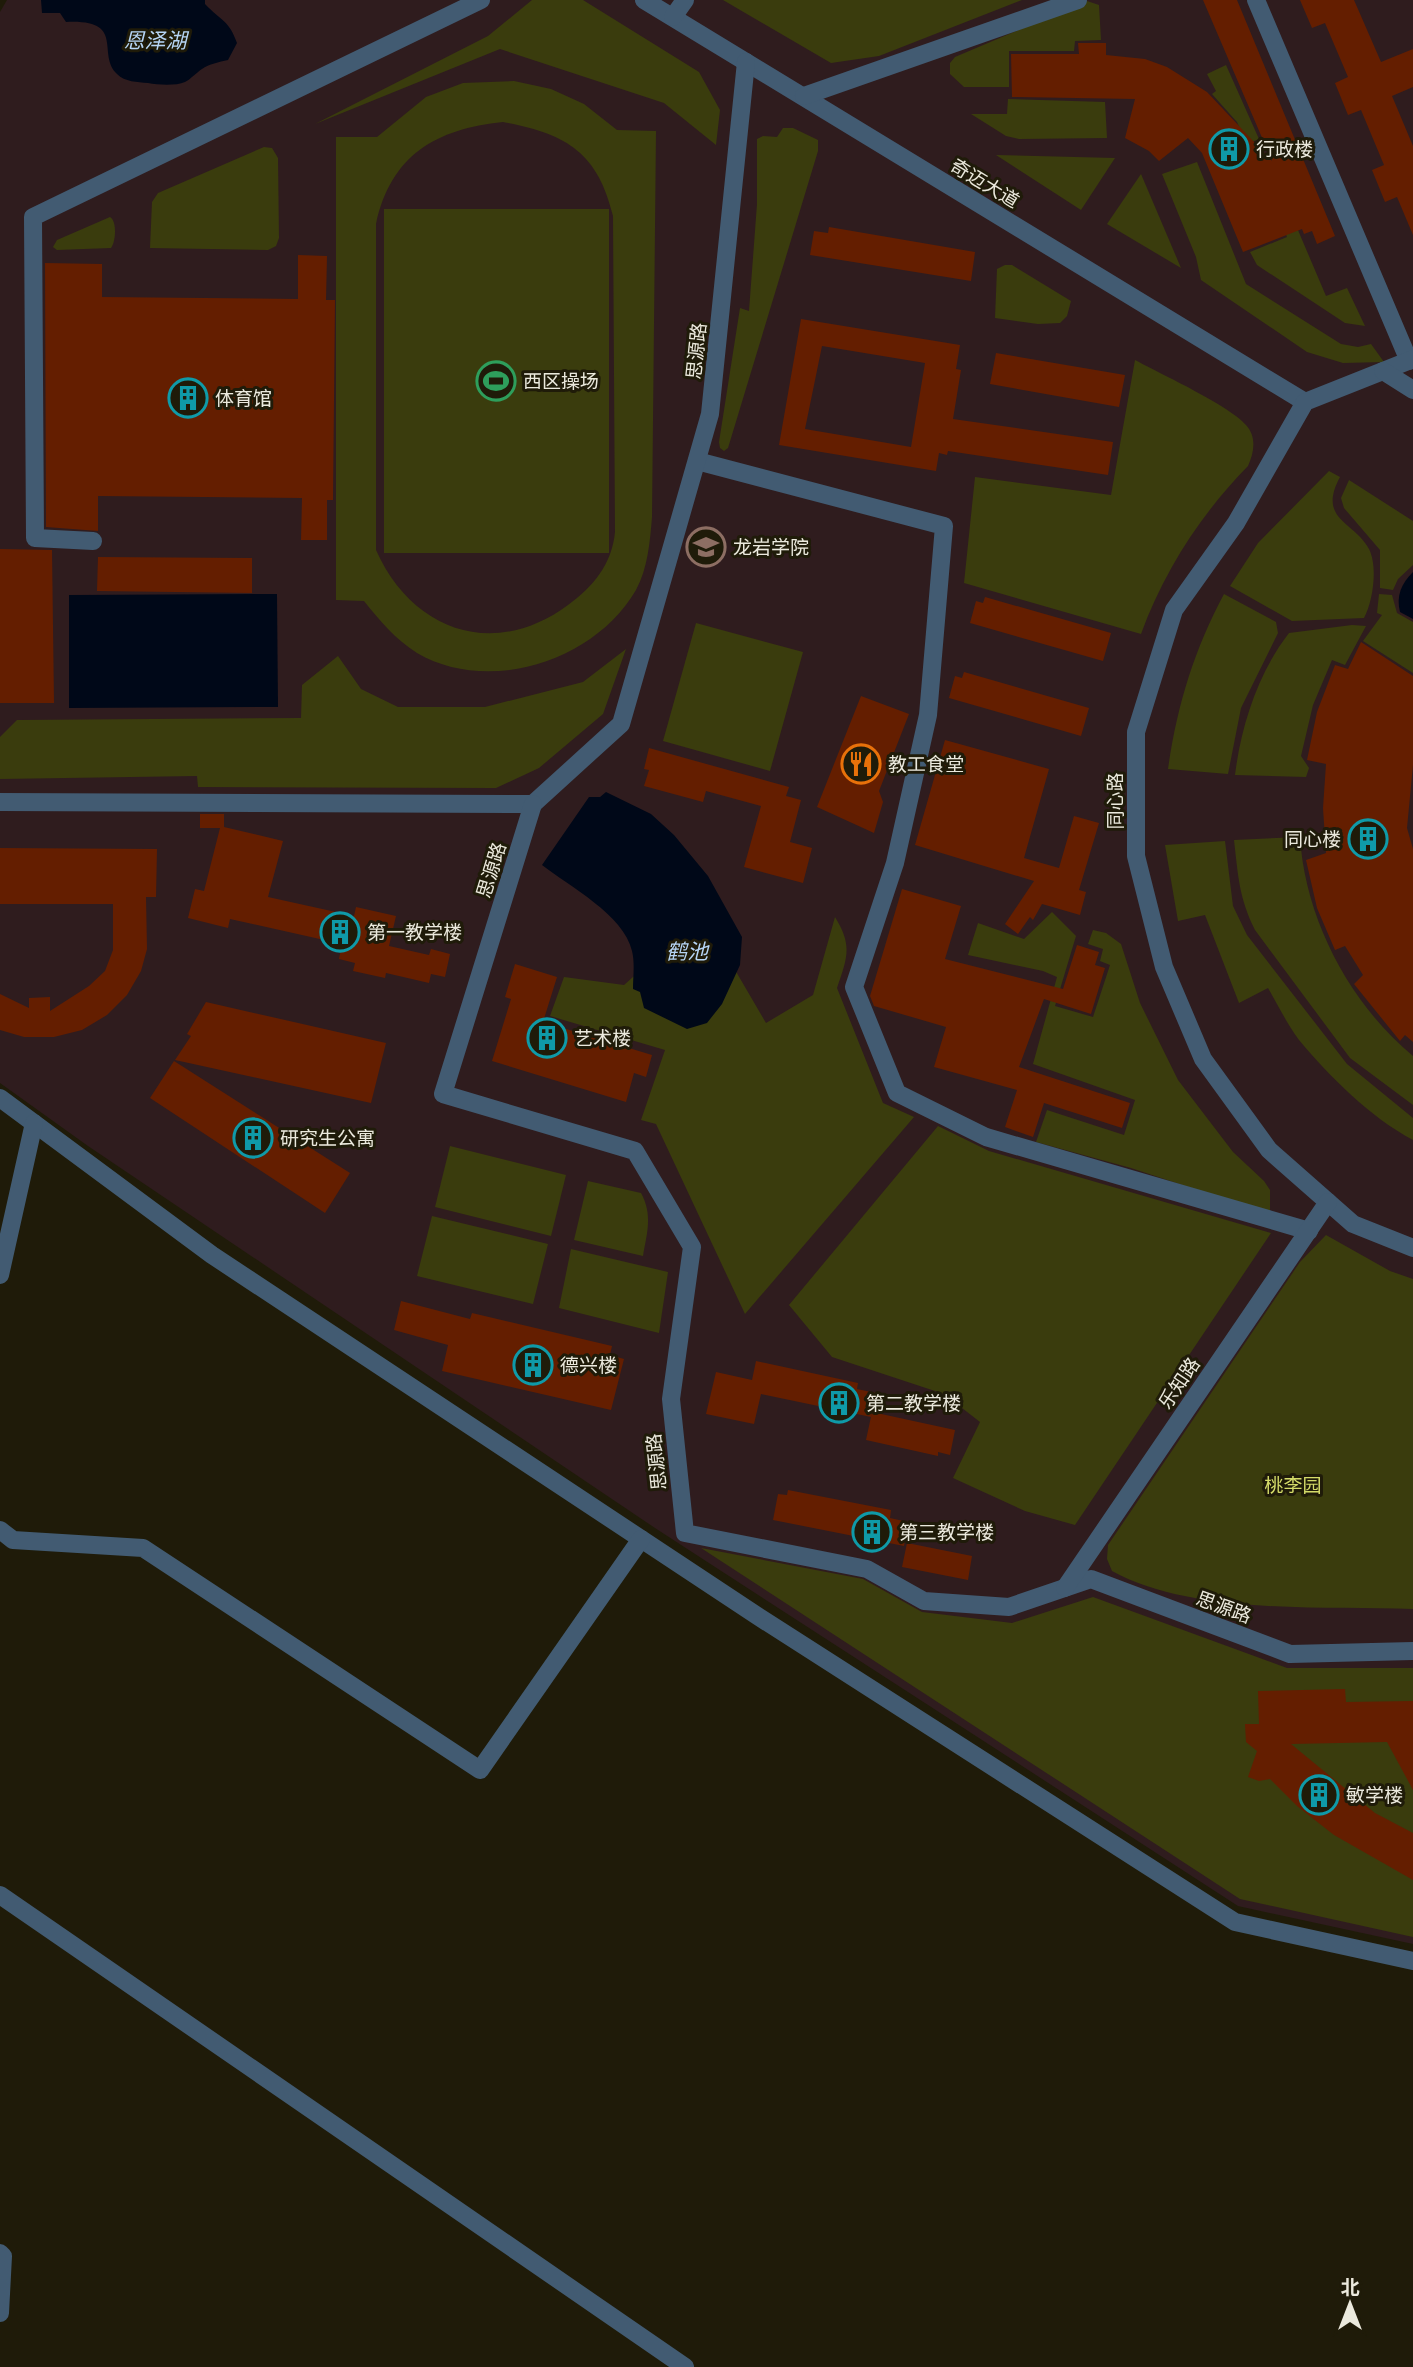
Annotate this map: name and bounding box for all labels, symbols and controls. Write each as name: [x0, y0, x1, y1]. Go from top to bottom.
water label: 恩泽湖: [124, 28, 189, 52]
building icon: 行政楼: [1208, 128, 1250, 170]
place label: 行政楼: [1256, 138, 1313, 160]
street label: 奇迈大道: [947, 154, 1023, 212]
street label: 思源路: [682, 321, 710, 381]
sports icon: 西区操场: [475, 360, 517, 402]
place label: 西区操场: [523, 370, 599, 392]
building icon: 体育馆: [167, 377, 209, 419]
place label: 体育馆: [215, 387, 272, 409]
school or university icon: 龙岩学院: [685, 526, 727, 568]
place label: 龙岩学院: [733, 536, 809, 558]
restaurant icon: 教工食堂: [840, 743, 882, 785]
place label: 教工食堂: [888, 753, 964, 775]
street label: 同心路: [1104, 772, 1126, 830]
building icon: 同心楼: [1347, 818, 1389, 860]
place label: 同心楼: [1284, 828, 1341, 850]
street label: 思源路: [472, 840, 510, 900]
building icon: 第一教学楼: [319, 911, 361, 953]
place label: 第一教学楼: [367, 921, 462, 943]
water label: 鹤池: [666, 939, 710, 963]
building icon: 艺术楼: [526, 1017, 568, 1059]
place label: 艺术楼: [574, 1027, 631, 1049]
building icon: 研究生公寓: [232, 1117, 274, 1159]
place label: 研究生公寓: [280, 1127, 375, 1149]
building icon: 德兴楼: [512, 1344, 554, 1386]
street label: 乐知路: [1154, 1353, 1204, 1413]
place label: 德兴楼: [560, 1354, 617, 1376]
building icon: 第二教学楼: [818, 1382, 860, 1424]
place label: 第二教学楼: [866, 1392, 961, 1414]
street label: 思源路: [642, 1432, 670, 1492]
park label: 桃李园: [1264, 1474, 1322, 1496]
building icon: 第三教学楼: [851, 1511, 893, 1553]
place label: 第三教学楼: [899, 1521, 994, 1543]
street label: 思源路: [1193, 1587, 1255, 1627]
building icon: 敏学楼: [1298, 1774, 1340, 1816]
place label: 敏学楼: [1346, 1784, 1403, 1806]
north arrow: [1315, 2269, 1385, 2339]
text: 北: [1340, 2276, 1360, 2298]

